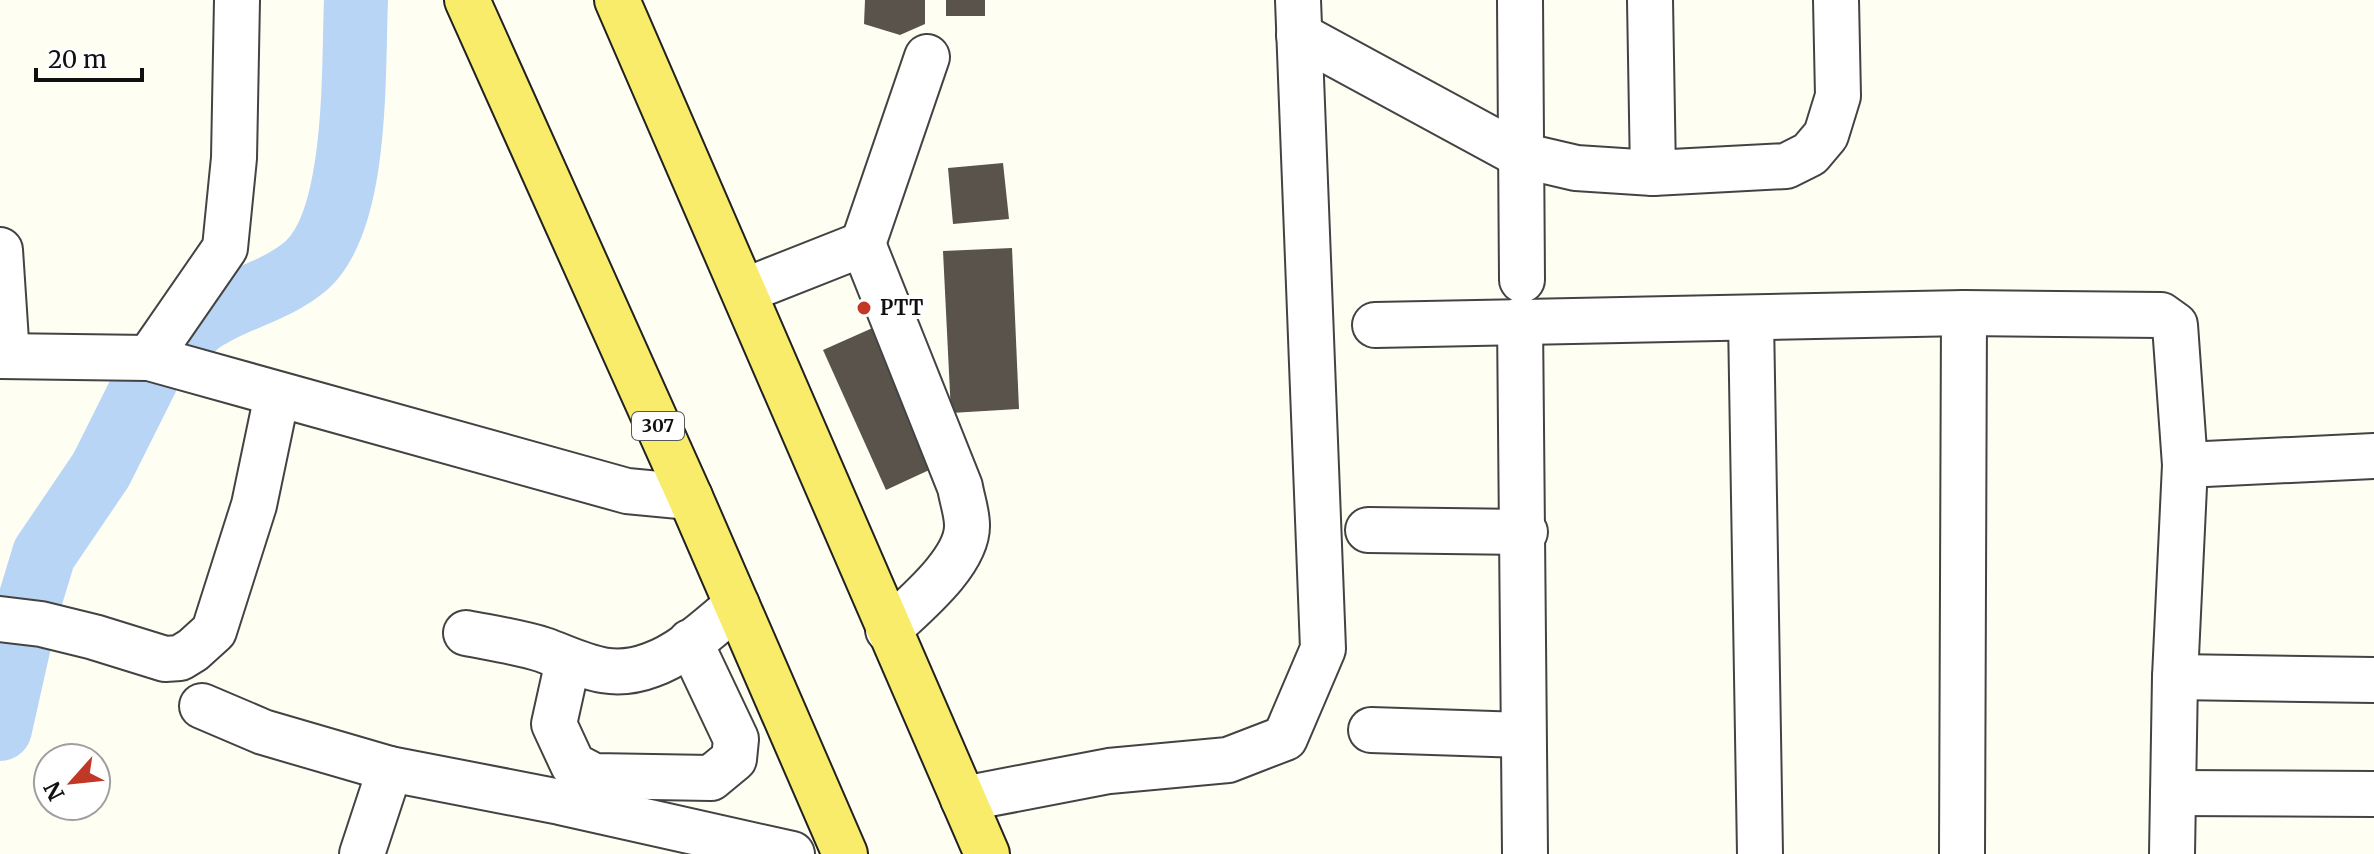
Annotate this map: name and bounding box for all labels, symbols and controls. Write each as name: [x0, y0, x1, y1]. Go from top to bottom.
scale bar: [36, 32, 142, 82]
text: 20 m: [48, 44, 107, 75]
place label: PTT: [880, 295, 923, 320]
marker: PTT: [855, 299, 873, 317]
road number: 307: [632, 412, 684, 440]
north arrow: [32, 742, 112, 822]
text: N: [37, 776, 71, 805]

